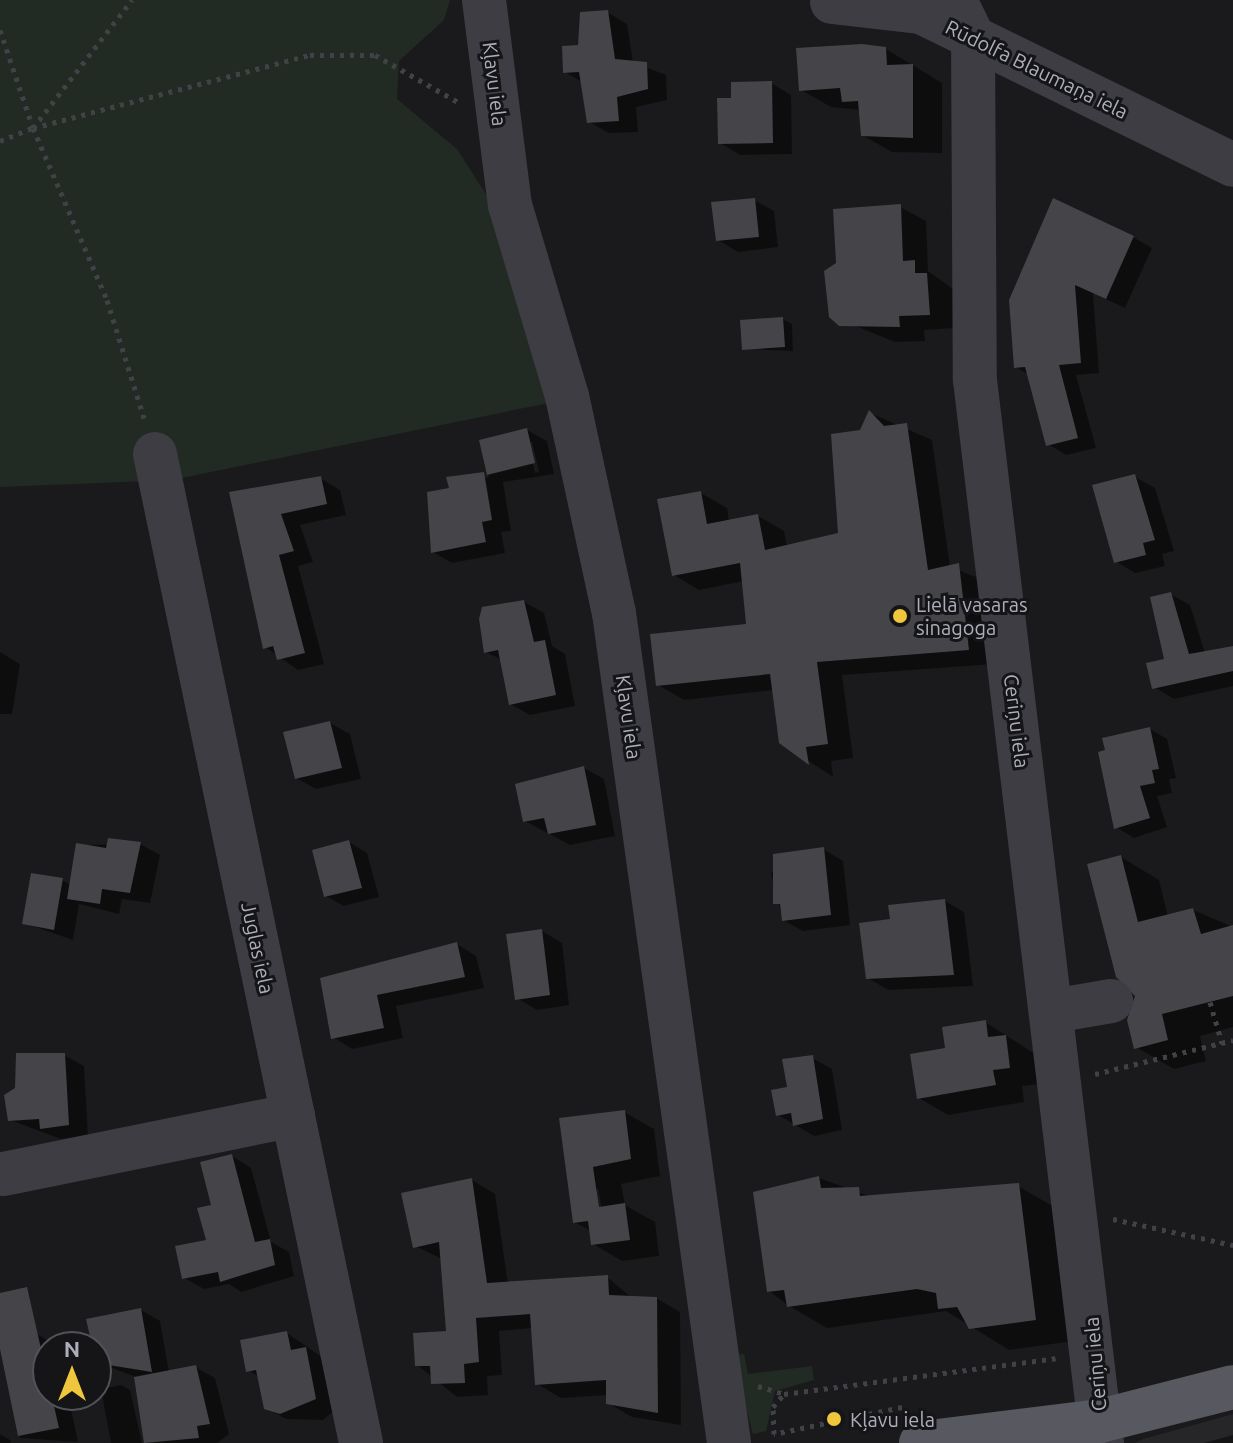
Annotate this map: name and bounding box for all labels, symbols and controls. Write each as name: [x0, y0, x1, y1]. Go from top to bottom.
street label: Rūdolfa Blaumaņa iela: [942, 14, 1132, 124]
street label: Kļavu iela: [478, 40, 512, 128]
place label: Lielā vasaras sinagoga: [916, 592, 1028, 639]
marker: Lielā vasaras sinagoga: [891, 607, 909, 625]
street label: Kļavu iela: [611, 673, 647, 761]
street label: Ceriņu iela: [999, 673, 1035, 769]
street label: Juglas iela: [237, 900, 279, 996]
street label: Ceriņu iela: [1079, 1316, 1111, 1412]
north arrow: [32, 1331, 112, 1411]
text: N: [64, 1336, 80, 1361]
place label: Kļavu iela: [850, 1407, 935, 1431]
marker: Kļavu iela: [825, 1410, 843, 1428]

